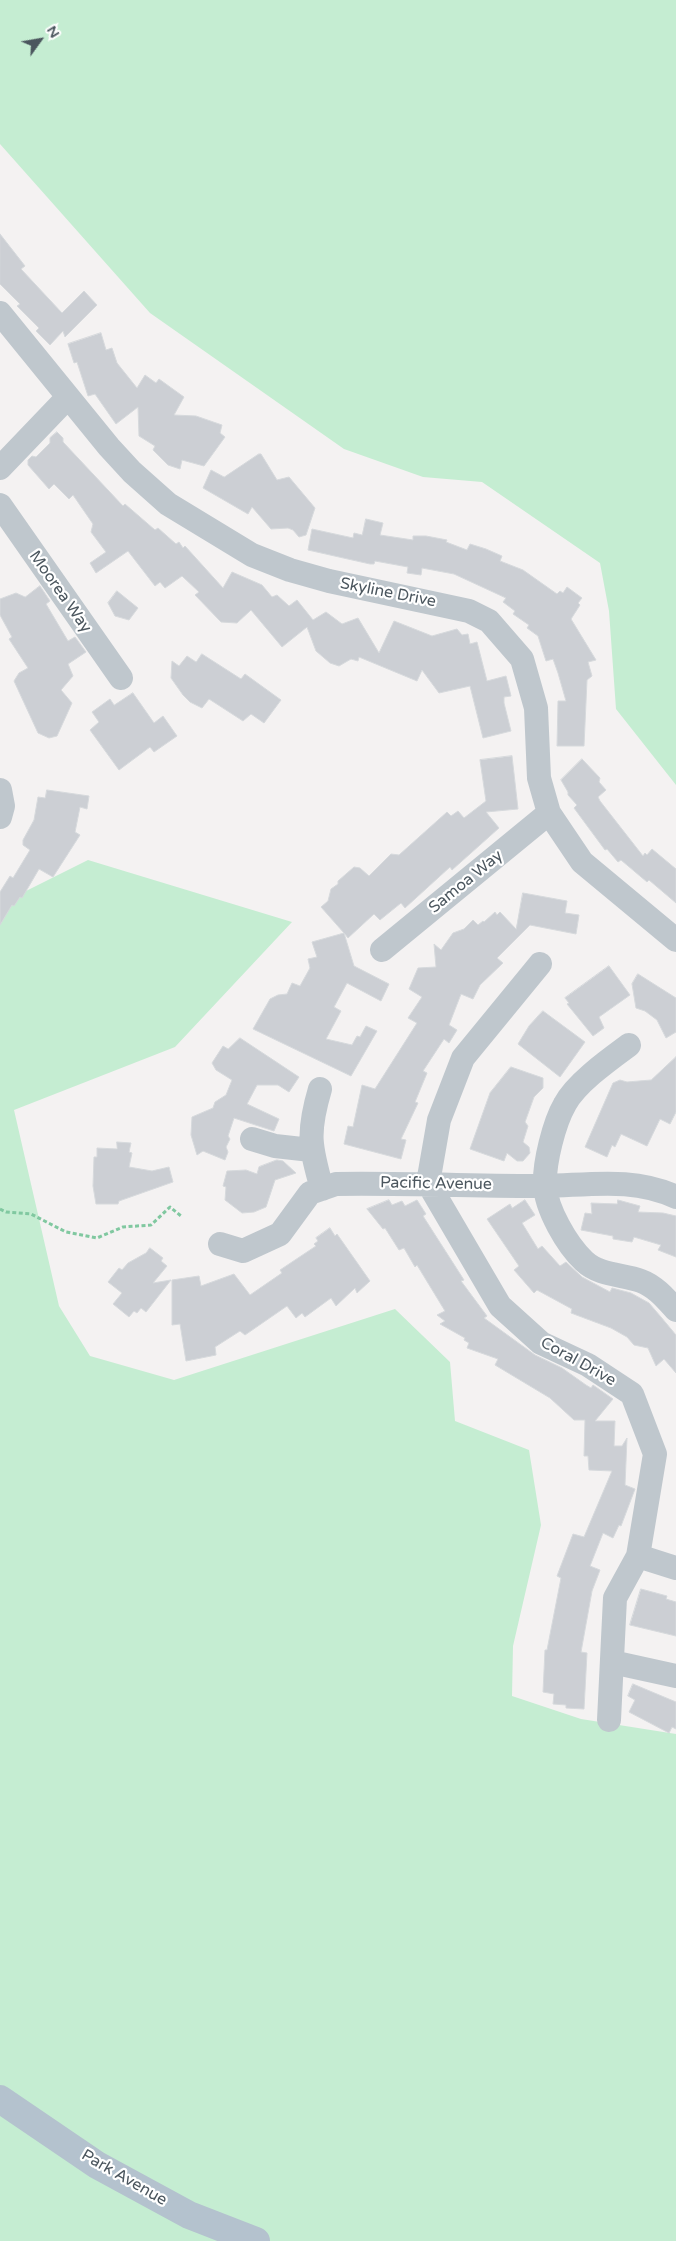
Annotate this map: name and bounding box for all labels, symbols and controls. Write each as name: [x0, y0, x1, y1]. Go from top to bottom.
north arrow: [15, 15, 65, 65]
text: N: [43, 23, 63, 41]
street label: Moorea Way: [25, 547, 95, 637]
street label: Skyline Drive: [338, 574, 438, 612]
street label: Samoa Way: [425, 846, 507, 918]
street label: Pacific Avenue: [380, 1173, 492, 1195]
street label: Coral Drive: [537, 1333, 619, 1391]
street label: Park Avenue: [78, 2146, 170, 2210]

